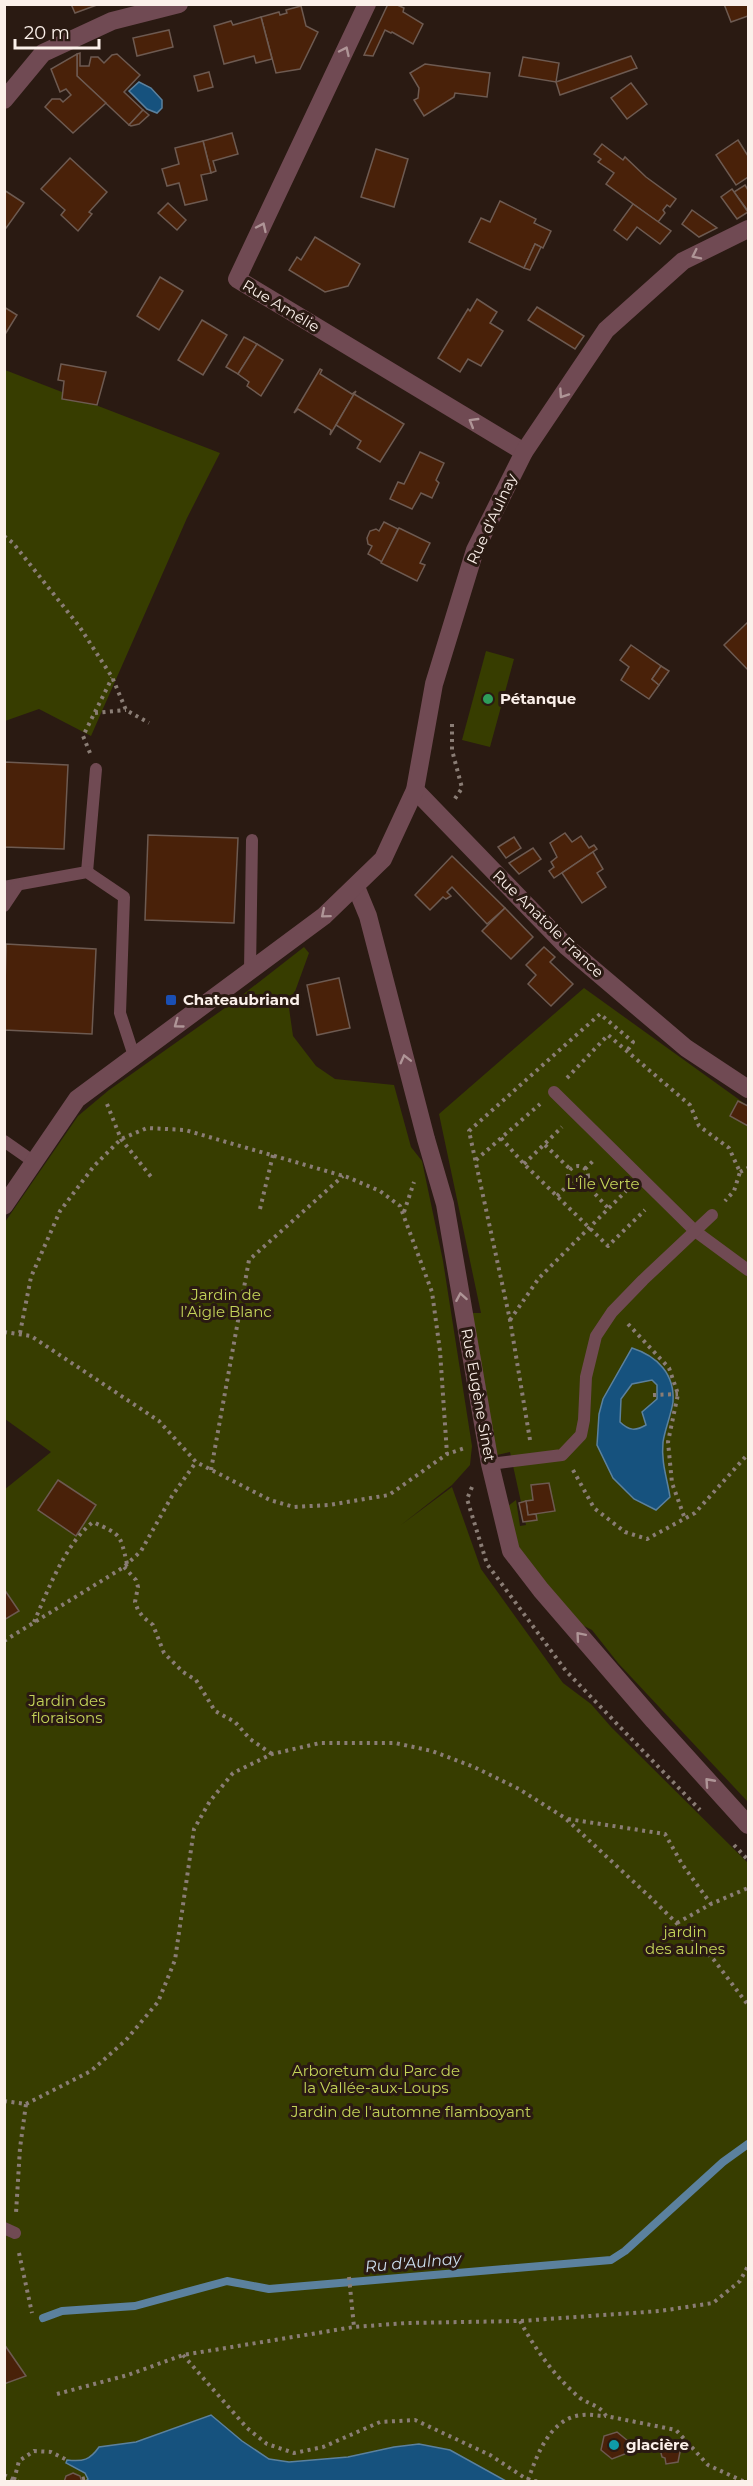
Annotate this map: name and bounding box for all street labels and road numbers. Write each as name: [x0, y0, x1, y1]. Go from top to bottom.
street label: Rue Amélie: [239, 275, 323, 336]
street label: Rue d'Aulnay: [462, 470, 521, 567]
street label: Rue Anatole France: [489, 866, 608, 982]
street label: Rue Eugène Sinet: [457, 1327, 500, 1463]

